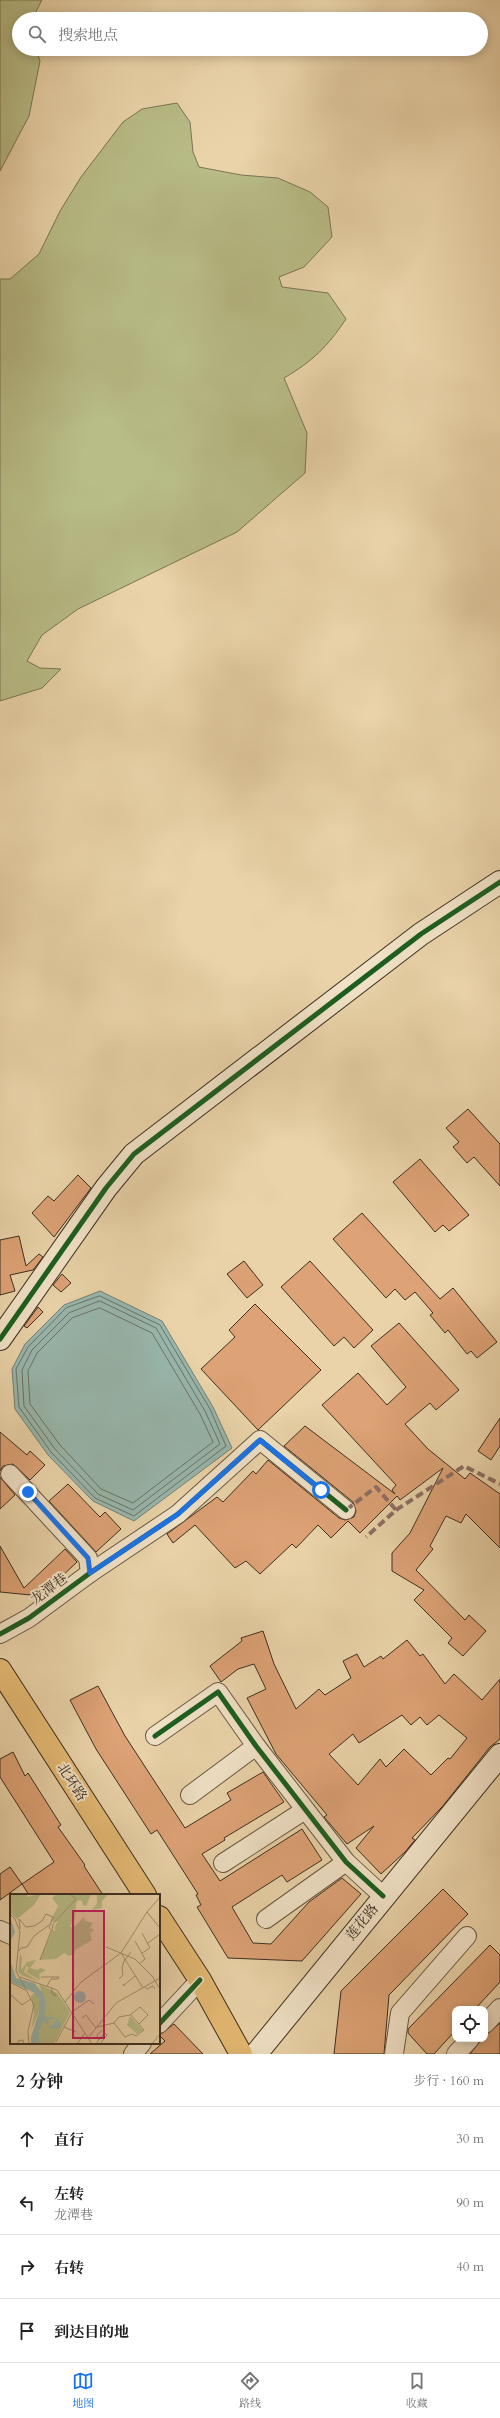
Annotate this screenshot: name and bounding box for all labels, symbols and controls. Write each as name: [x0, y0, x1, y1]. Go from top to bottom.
search box: [12, 12, 488, 56]
icon: search: [26, 23, 48, 45]
text: 搜索地点: [58, 25, 118, 45]
route start: [312, 1481, 330, 1499]
route end: [19, 1483, 37, 1501]
street label: 龙潭巷: [26, 1569, 72, 1609]
street label: 北环路: [53, 1759, 91, 1805]
inset map: [10, 1894, 160, 2044]
street label: 莲花路: [341, 1900, 383, 1944]
map controls: [452, 2006, 488, 2042]
button: locate: [452, 2006, 488, 2042]
text: 2 分钟: [16, 2070, 63, 2093]
text: 步行 · 160 m: [413, 2072, 484, 2090]
icon: ahead: [16, 2128, 38, 2150]
text: 直行: [54, 2130, 84, 2150]
text: 30 m: [456, 2130, 484, 2148]
text: 左转: [54, 2184, 84, 2204]
icon: left: [16, 2192, 38, 2214]
text: 90 m: [456, 2194, 484, 2212]
text: 龙潭巷: [54, 2206, 93, 2224]
icon: right: [16, 2256, 38, 2278]
text: 右转: [54, 2258, 84, 2278]
text: 40 m: [456, 2258, 484, 2276]
icon: arrive: [16, 2320, 38, 2342]
text: 到达目的地: [54, 2322, 129, 2342]
tab: 地图: [72, 2370, 94, 2411]
tab: 路线: [239, 2370, 261, 2411]
tab: 收藏: [406, 2370, 428, 2411]

